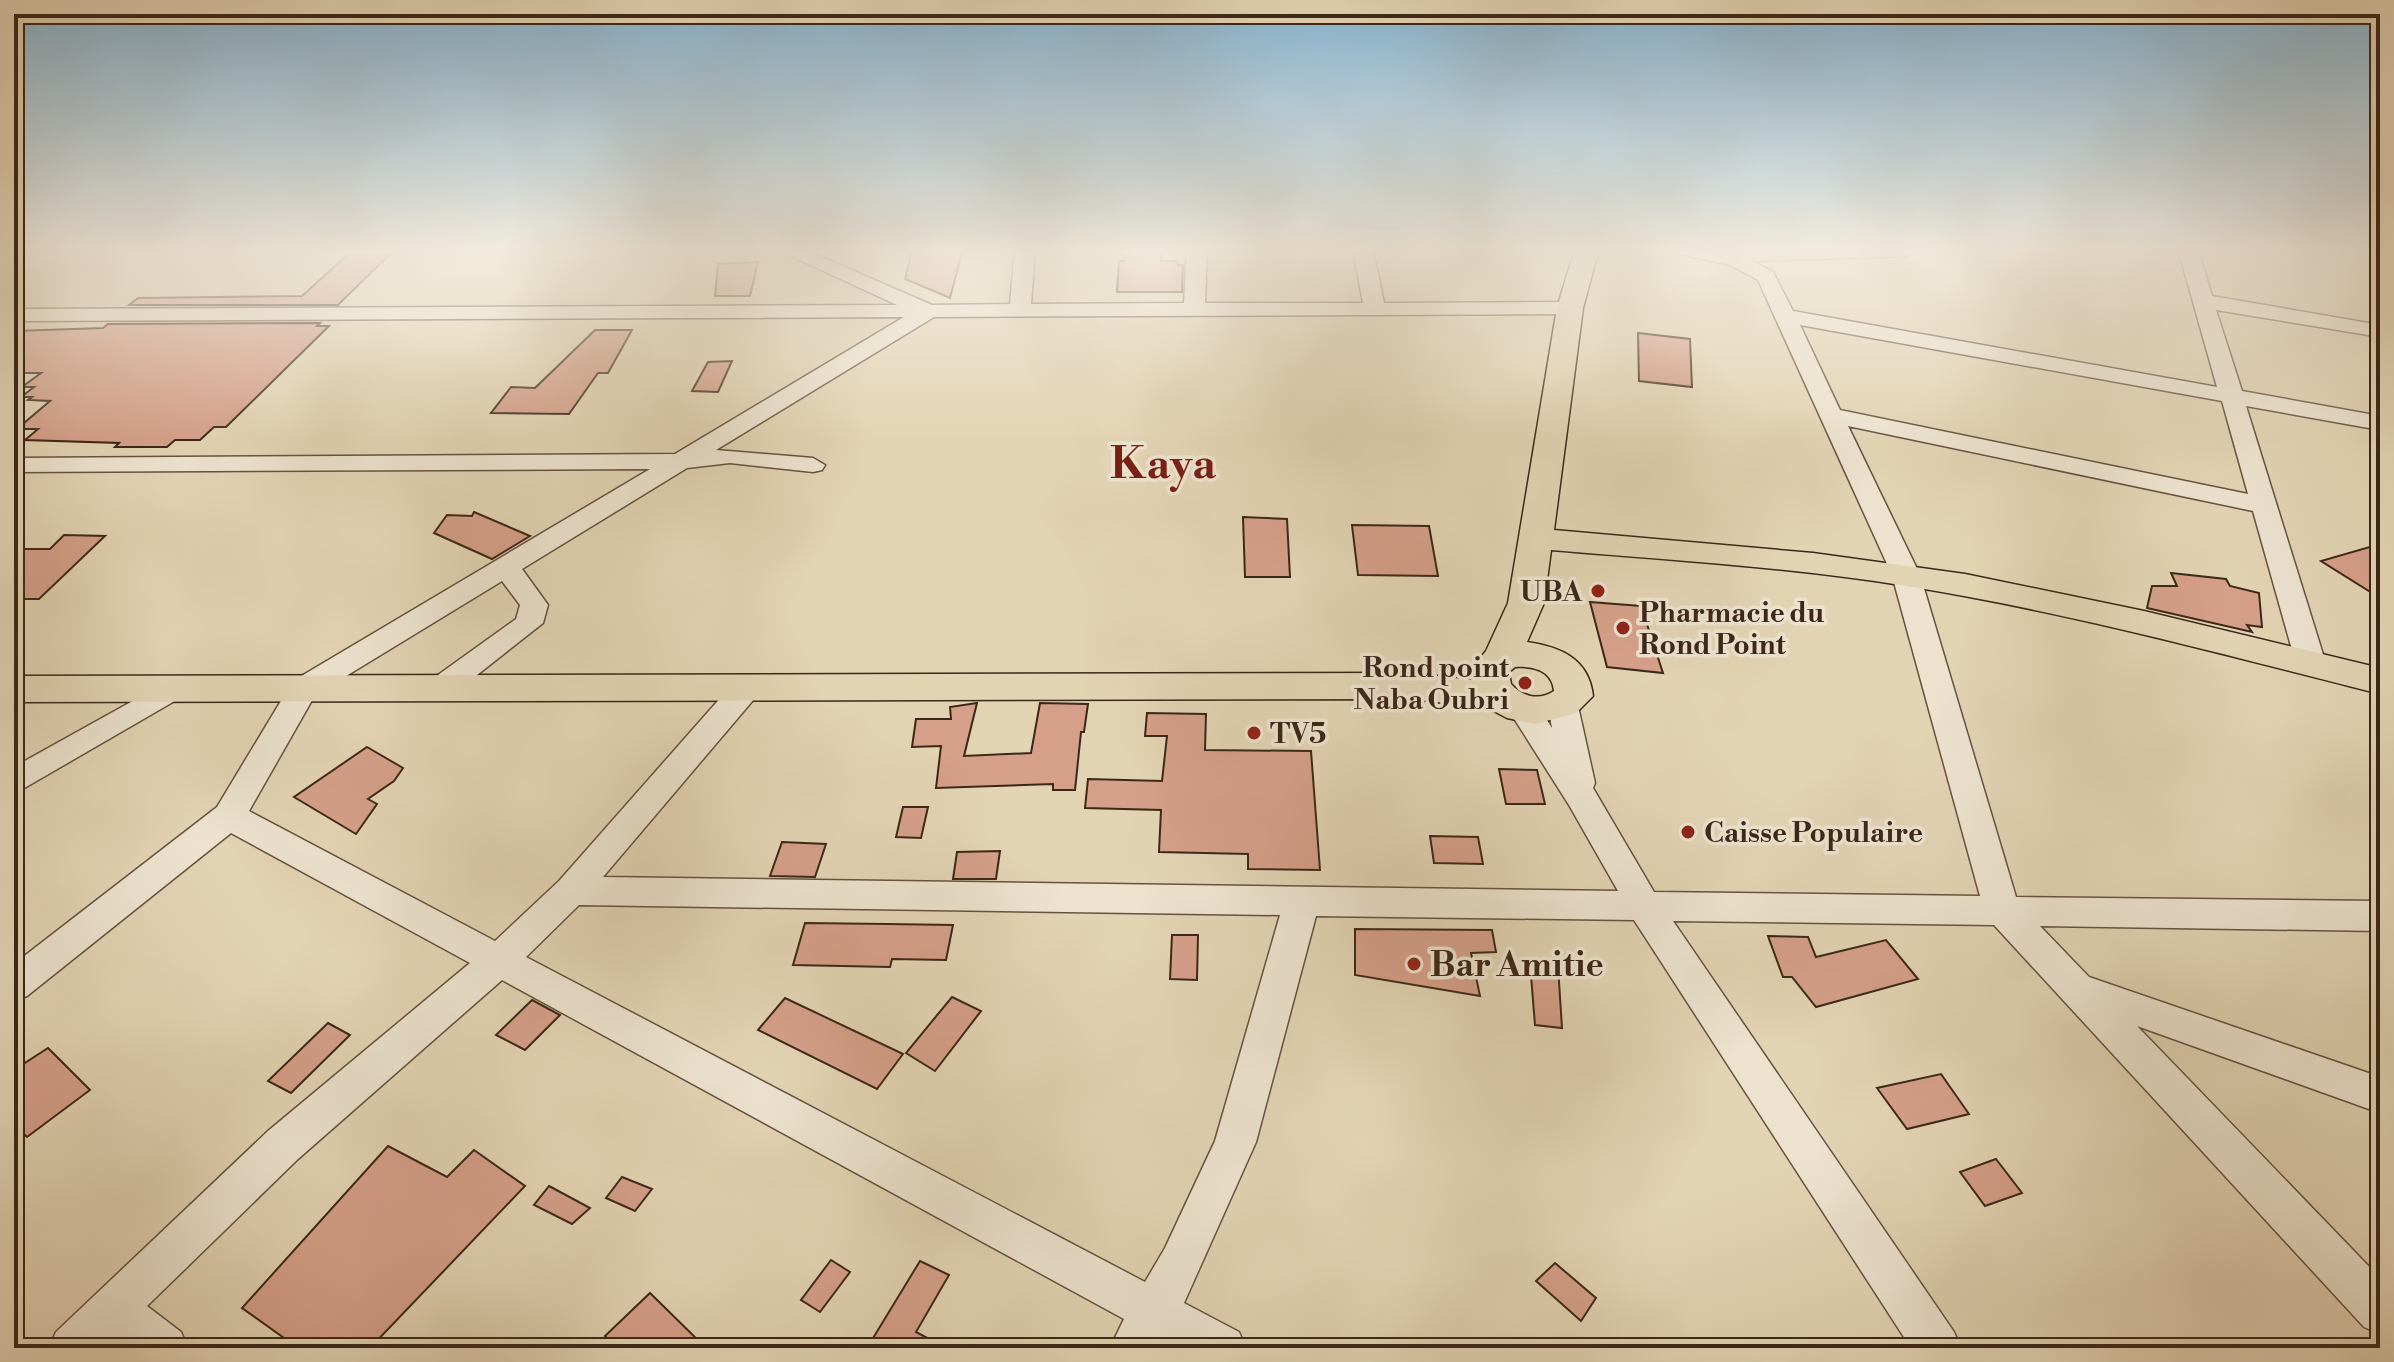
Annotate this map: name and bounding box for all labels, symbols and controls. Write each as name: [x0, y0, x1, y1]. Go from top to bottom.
district label: Kaya: [1110, 437, 1217, 492]
place label: UBA: [1520, 575, 1583, 610]
marker: UBA: [1589, 582, 1607, 600]
place label: Pharmacie du Rond Point: [1639, 596, 1824, 663]
marker: Pharmacie du Rond Point: [1614, 619, 1632, 637]
place label: Rond point Naba Oubri: [1353, 651, 1510, 718]
marker: Rond point Naba Oubri: [1516, 674, 1534, 692]
place label: TV5: [1270, 717, 1326, 752]
marker: TV5: [1245, 724, 1263, 742]
place label: Caisse Populaire: [1704, 816, 1923, 851]
marker: Caisse Populaire: [1679, 823, 1697, 841]
place label: Bar Amitie: [1430, 945, 1604, 987]
marker: Bar Amitie: [1405, 955, 1423, 973]

